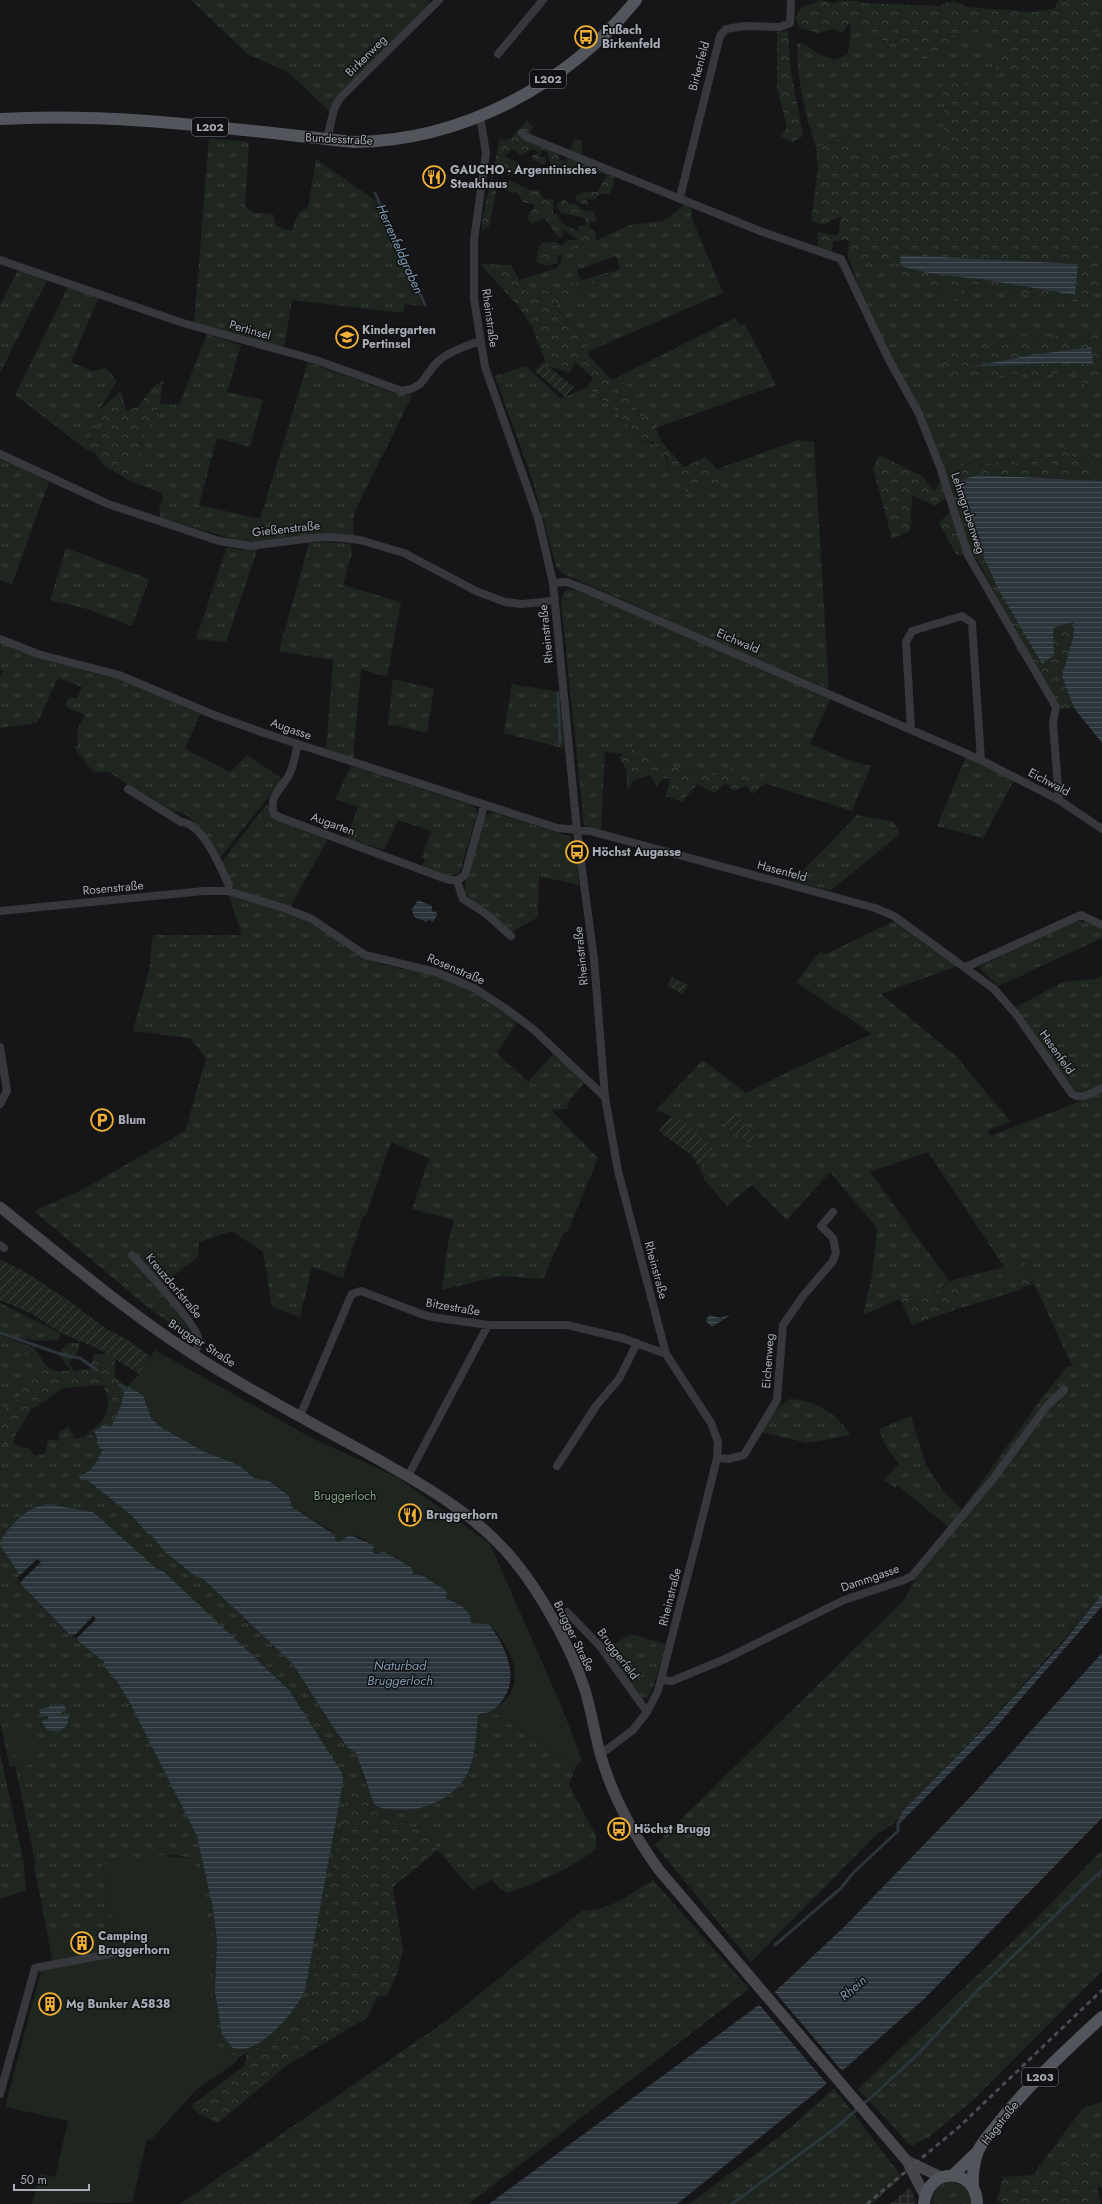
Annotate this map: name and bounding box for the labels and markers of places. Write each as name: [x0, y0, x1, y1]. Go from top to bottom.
place label: Fußach Birkenfeld: [602, 21, 660, 53]
bus stop icon: Fußach Birkenfeld: [573, 24, 599, 50]
place label: GAUCHO - Argentinisches Steakhaus: [450, 161, 597, 193]
restaurant icon: GAUCHO - Argentinisches Steakhaus: [421, 164, 447, 190]
place label: Kindergarten Pertinsel: [362, 321, 436, 353]
school or university icon: Kindergarten Pertinsel: [334, 324, 360, 350]
bus stop icon: Höchst Augasse: [564, 839, 590, 865]
place label: Höchst Augasse: [592, 843, 681, 861]
parking icon: Blum: [89, 1107, 115, 1133]
place label: Blum: [118, 1111, 146, 1129]
restaurant icon: Bruggerhorn: [397, 1502, 423, 1528]
place label: Bruggerhorn: [426, 1506, 498, 1524]
bus stop icon: Höchst Brugg: [606, 1816, 632, 1842]
place label: Höchst Brugg: [634, 1820, 711, 1838]
place label: Camping Bruggerhorn: [98, 1927, 170, 1959]
building icon: Camping Bruggerhorn: [69, 1930, 95, 1956]
building icon: Mg Bunker A5838: [37, 1991, 63, 2017]
place label: Mg Bunker A5838: [66, 1995, 171, 2013]

